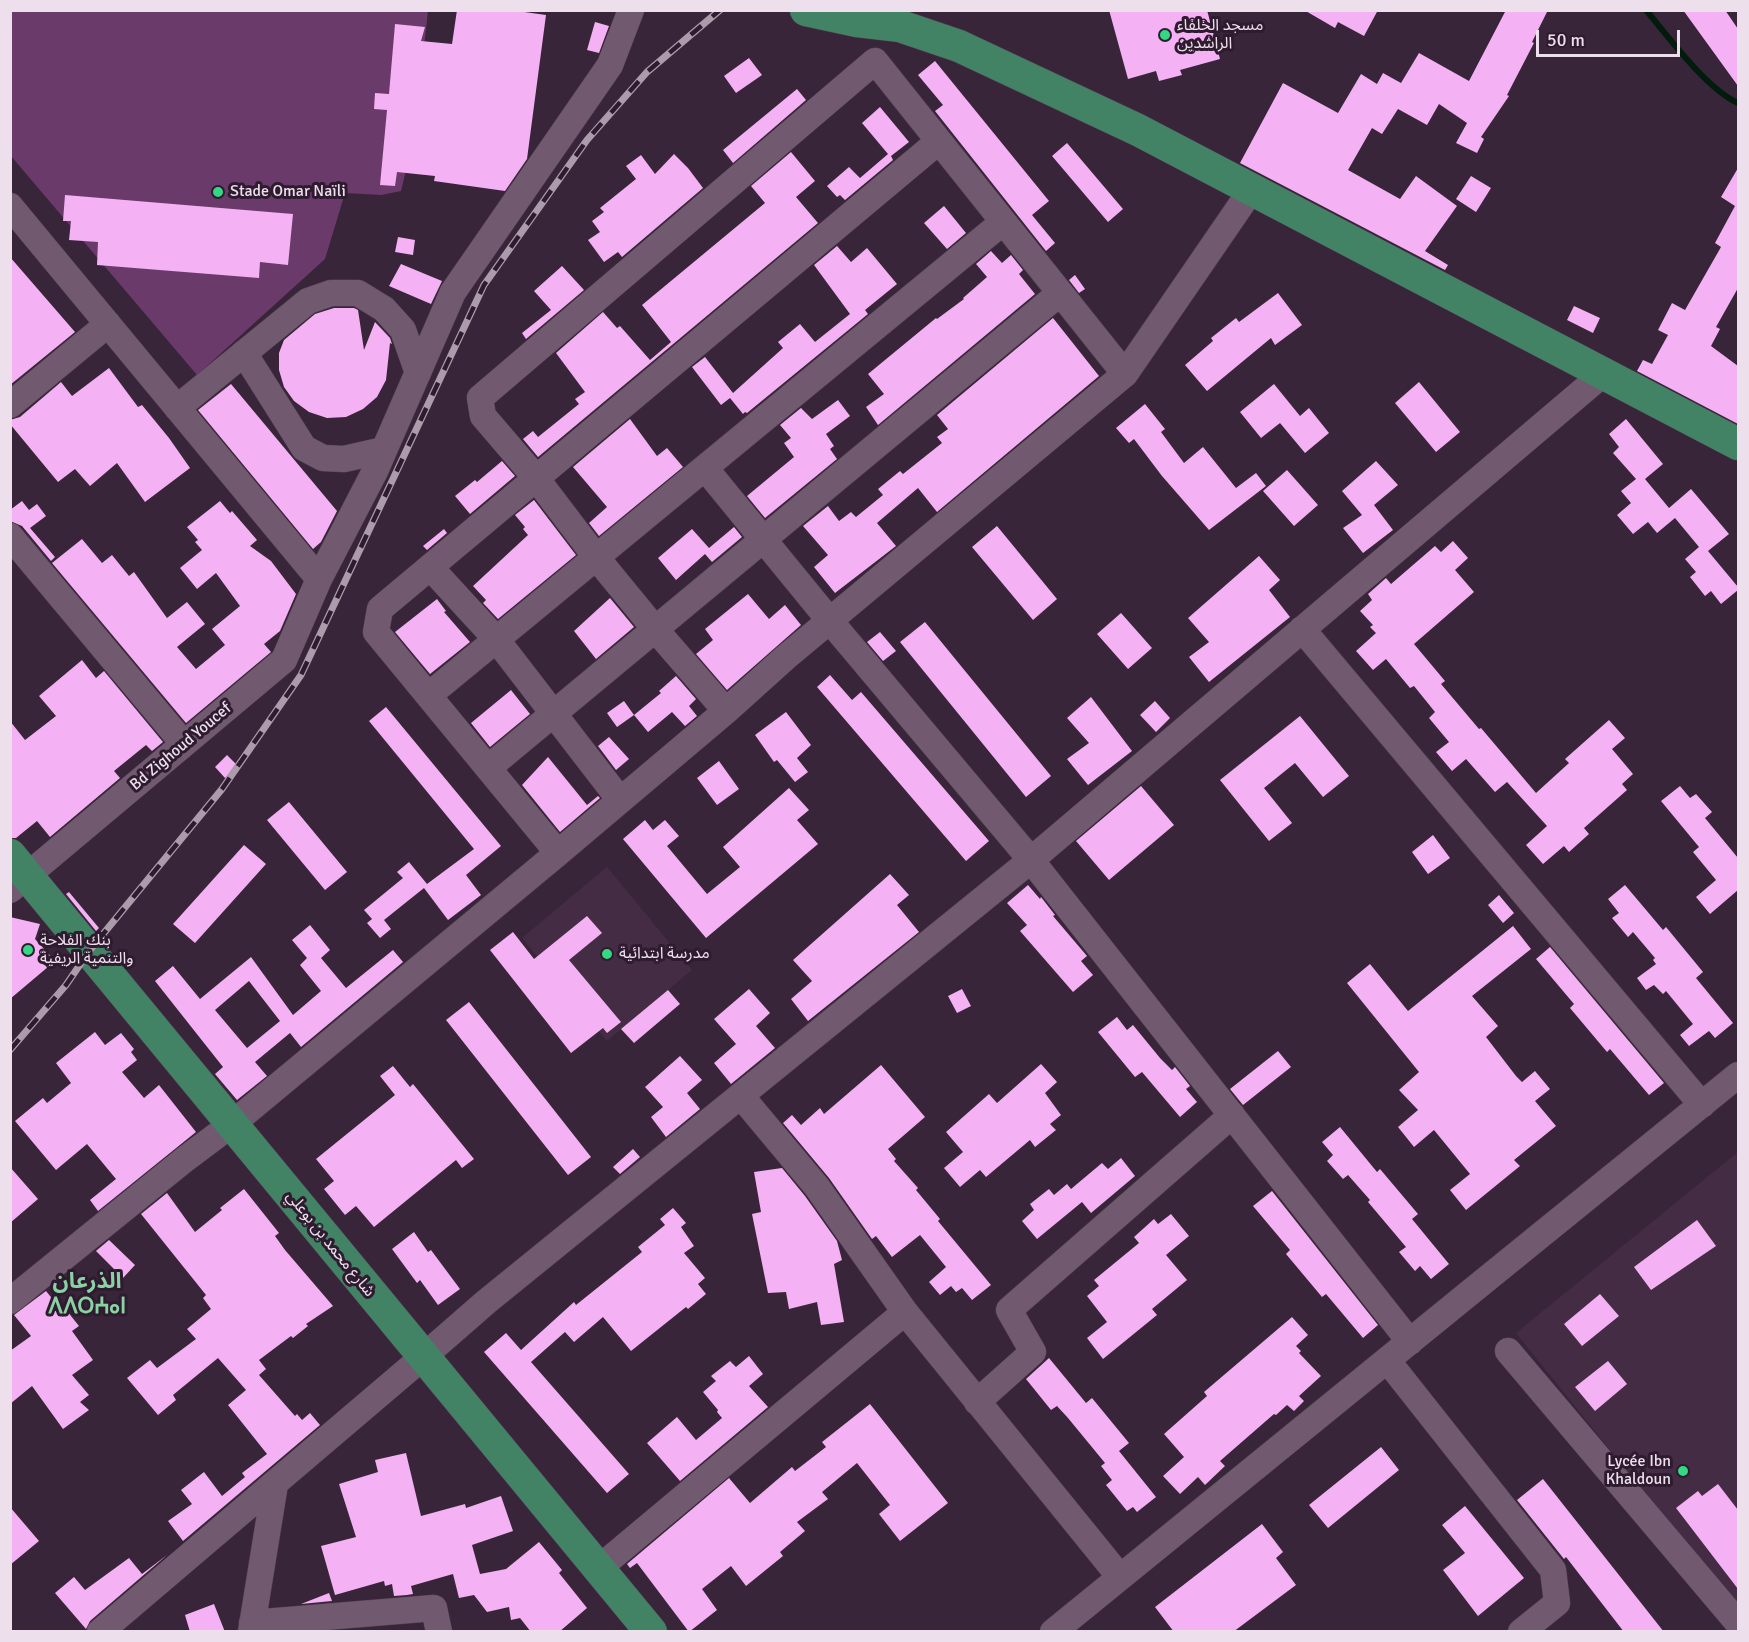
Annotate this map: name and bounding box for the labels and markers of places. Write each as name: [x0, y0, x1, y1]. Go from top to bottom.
place label: مسجد الخلفاء الراشدين: [1177, 16, 1263, 54]
marker: مسجد الخلفاء الراشدين: [1158, 28, 1172, 42]
place label: Stade Omar Naïli: [230, 182, 346, 202]
marker: Stade Omar Naïli: [211, 185, 225, 199]
place label: بنك الفلاحة والتنمية الريفية: [40, 931, 133, 969]
marker: بنك الفلاحة والتنمية الريفية: [21, 943, 35, 957]
place label: مدرسة ابتدائية: [619, 944, 710, 964]
marker: مدرسة ابتدائية: [600, 947, 614, 961]
place label: Lycée Ibn Khaldoun: [1606, 1452, 1671, 1490]
marker: Lycée Ibn Khaldoun: [1676, 1464, 1690, 1478]

